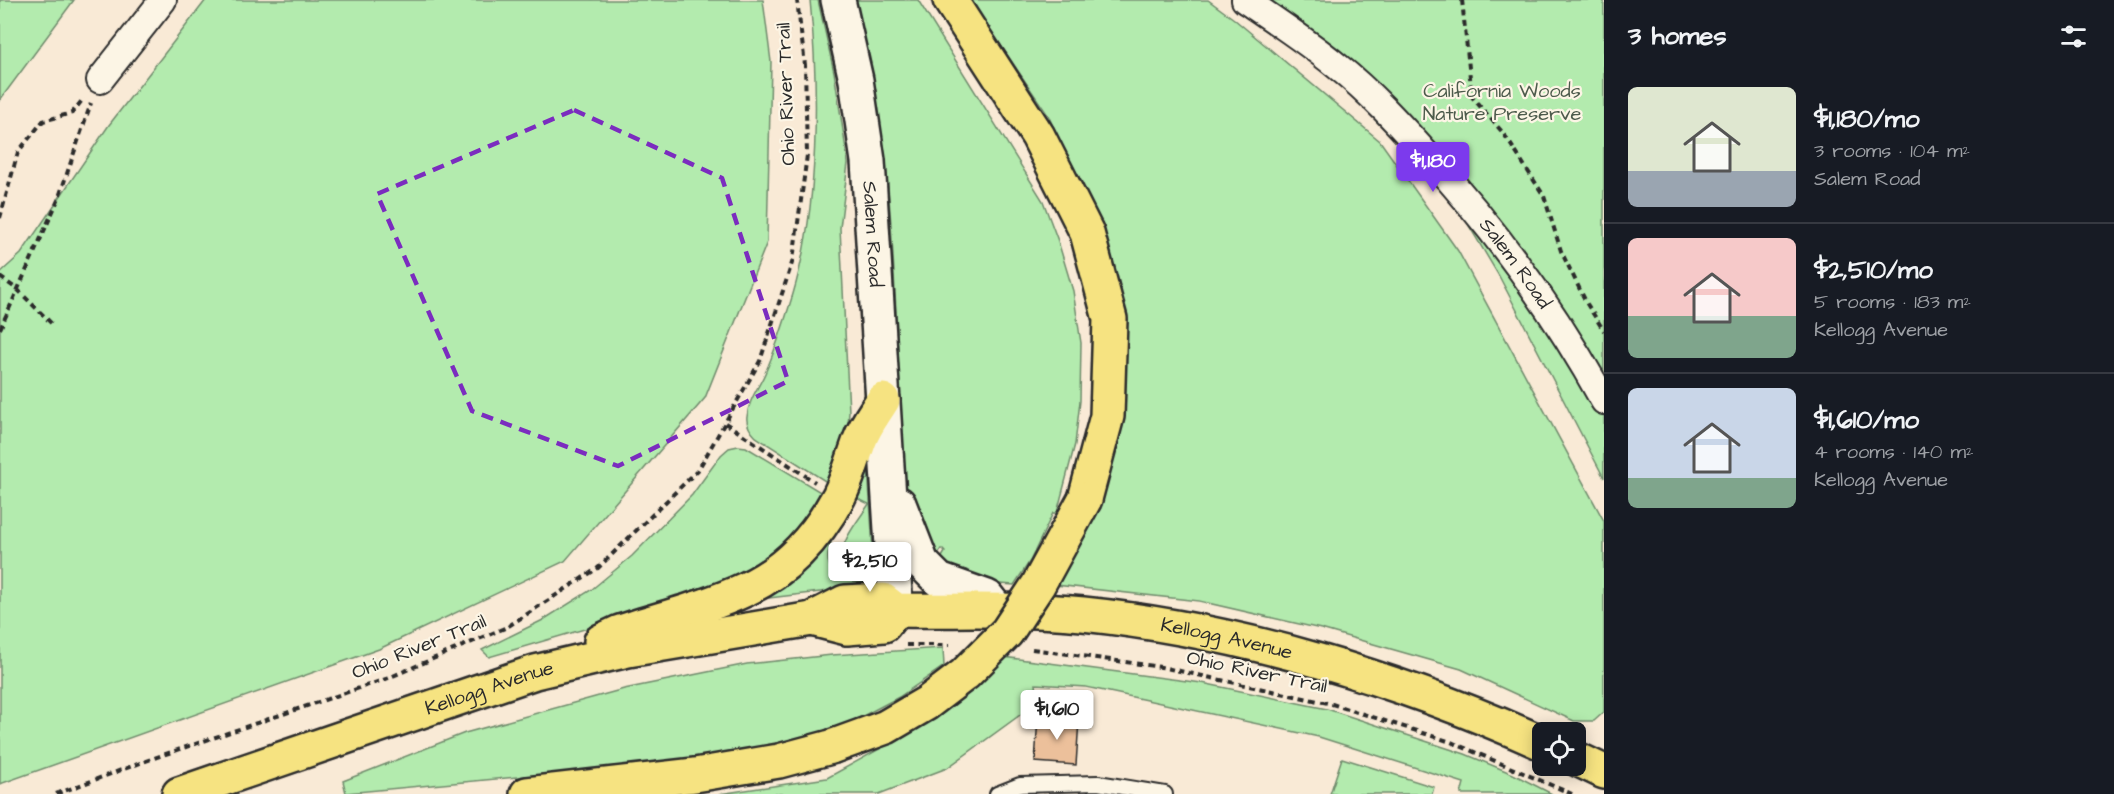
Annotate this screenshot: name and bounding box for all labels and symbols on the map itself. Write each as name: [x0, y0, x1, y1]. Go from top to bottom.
street label: Ohio River Trail: [770, 22, 802, 166]
park label: California Woods Nature Preserve: [1423, 77, 1581, 128]
pin: $1,180: [1384, 142, 1482, 193]
street label: Salem Road: [855, 180, 890, 288]
street label: Salem Road: [1473, 212, 1558, 315]
pin: $2,510: [821, 542, 919, 593]
street label: Ohio River Trail: [347, 607, 491, 687]
street label: Kellogg Avenue: [1159, 611, 1296, 667]
street label: Ohio River Trail: [1184, 643, 1330, 701]
street label: Kellogg Avenue: [421, 654, 557, 723]
pin: $1,610: [1008, 690, 1106, 741]

